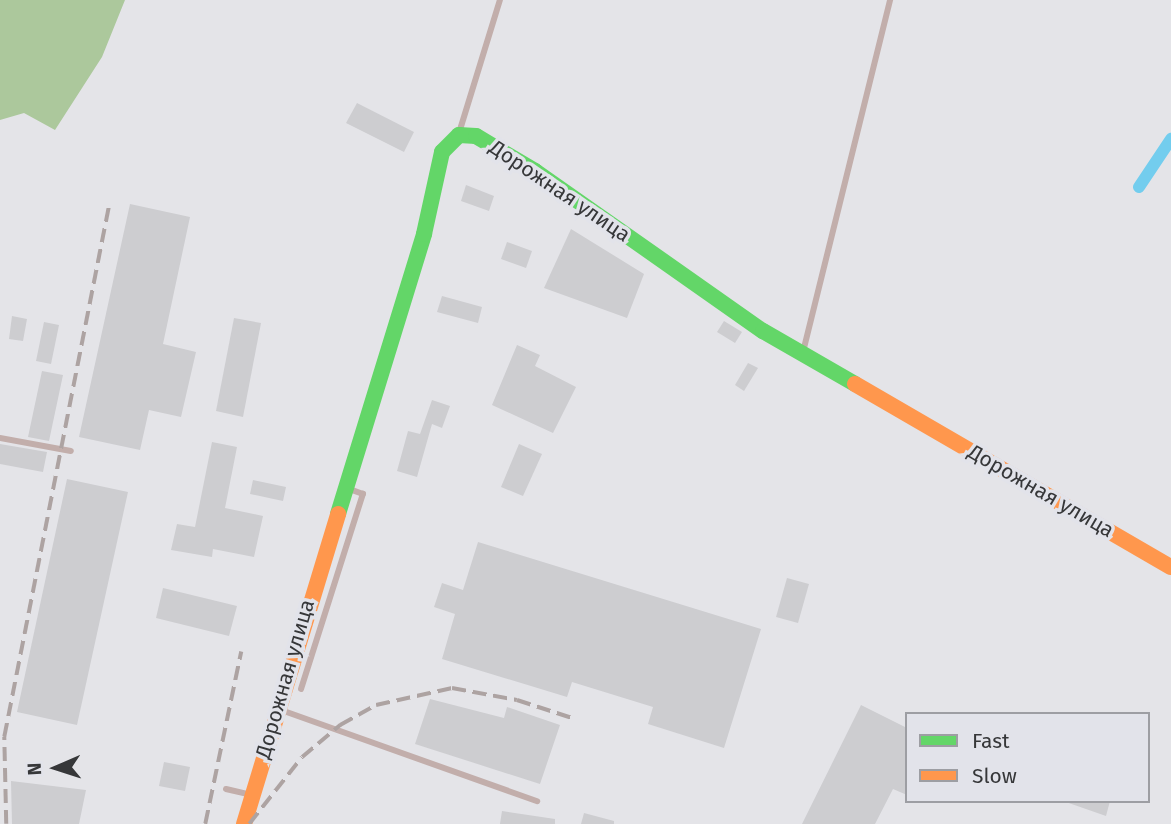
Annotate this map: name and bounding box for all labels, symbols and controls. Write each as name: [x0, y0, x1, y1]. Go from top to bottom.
street label: Дорожная улица: [485, 135, 635, 247]
street label: Дорожная улица: [964, 439, 1118, 543]
street label: Дорожная улица: [250, 597, 320, 761]
legend: [905, 712, 1150, 803]
text: Fast: [972, 728, 1010, 754]
north arrow: [21, 733, 91, 803]
text: N: [23, 762, 46, 776]
text: Slow: [972, 763, 1017, 789]

